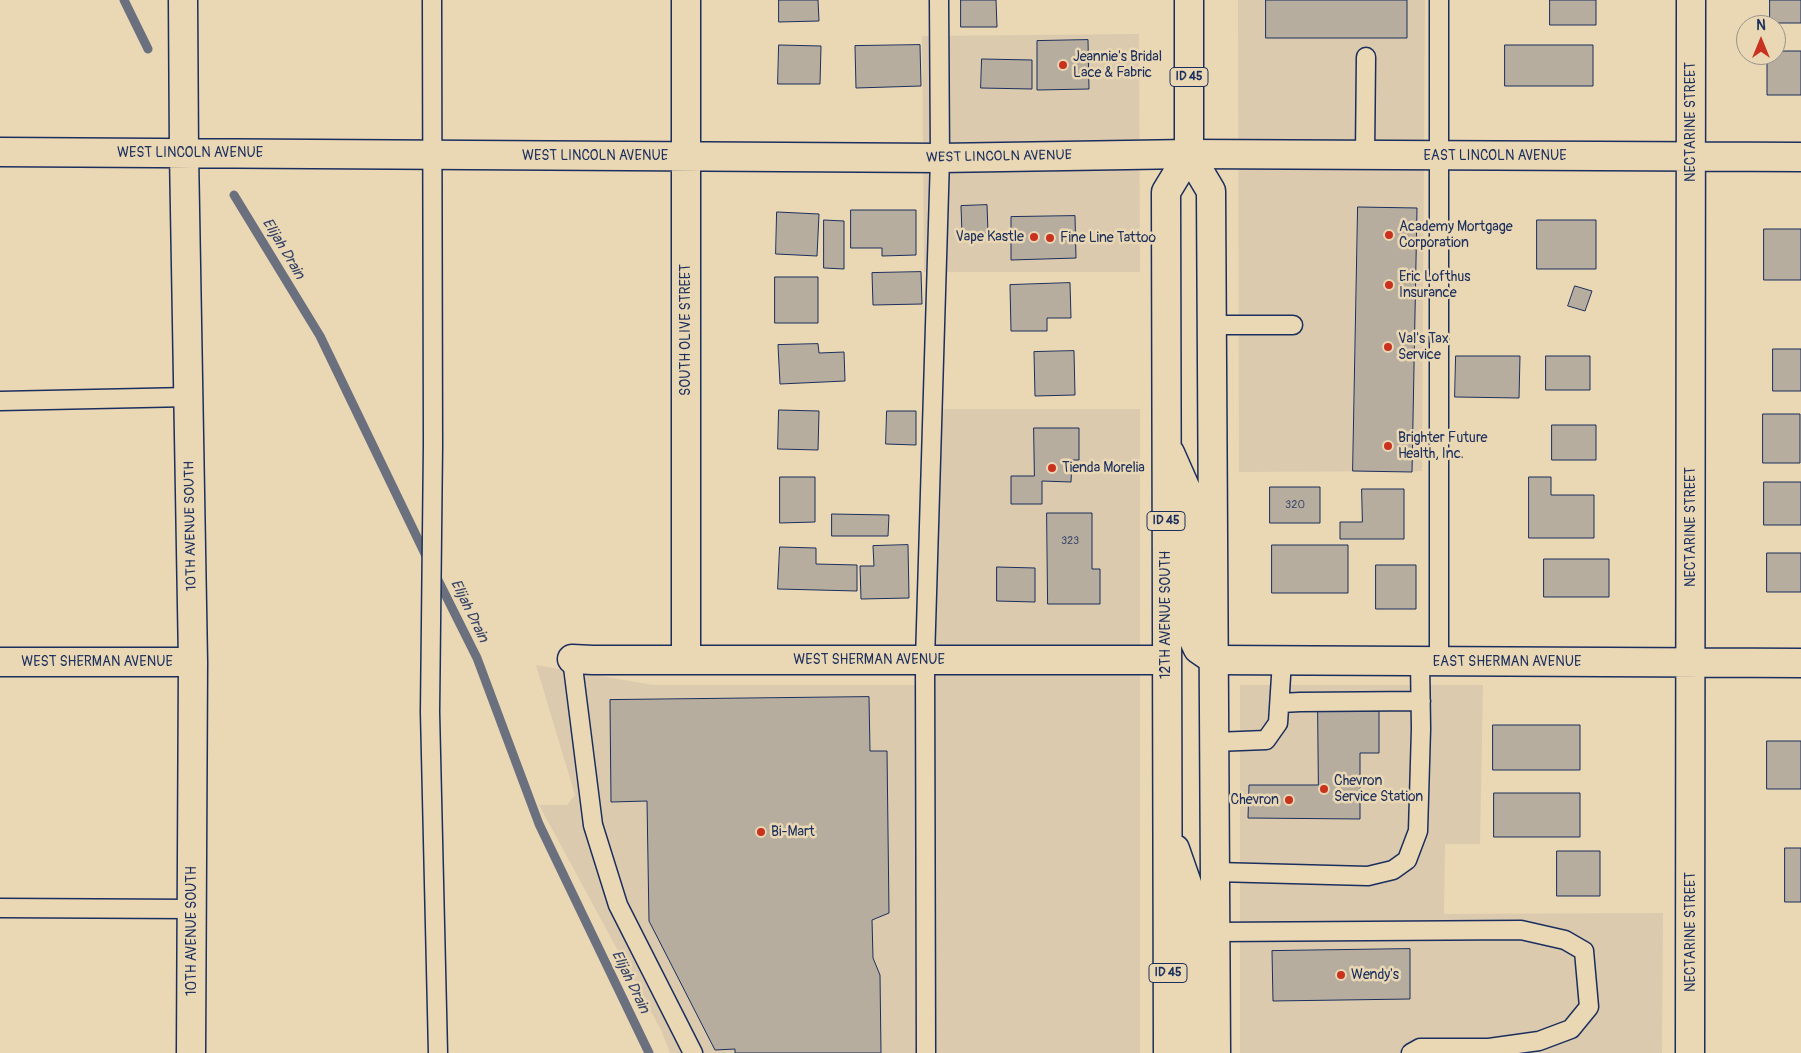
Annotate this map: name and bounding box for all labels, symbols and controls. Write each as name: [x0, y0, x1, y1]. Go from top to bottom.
north arrow: [1736, 15, 1786, 65]
text: N: [1756, 17, 1766, 34]
place label: Jeannie's Bridal Lace & Fabric: [1073, 49, 1162, 82]
marker: Jeannie's Bridal Lace & Fabric: [1057, 59, 1069, 71]
street label: NECTARINE STREET: [1683, 62, 1699, 182]
road number: ID 45: [1170, 68, 1208, 86]
street label: WEST LINCOLN AVENUE: [117, 145, 263, 161]
street label: WEST LINCOLN AVENUE: [926, 147, 1072, 167]
street label: WEST LINCOLN AVENUE: [522, 148, 668, 164]
street label: EAST LINCOLN AVENUE: [1423, 148, 1567, 164]
water label: Elijah Drain: [258, 215, 308, 283]
place label: Academy Mortgage Corporation: [1399, 219, 1513, 252]
place label: Vape Kastle: [955, 229, 1024, 245]
marker: Academy Mortgage Corporation: [1383, 229, 1395, 241]
place label: Fine Line Tattoo: [1060, 230, 1156, 246]
marker: Vape Kastle: [1028, 231, 1040, 243]
marker: Fine Line Tattoo: [1044, 232, 1056, 244]
street label: SOUTH OLIVE STREET: [678, 264, 694, 396]
place label: Eric Lofthus Insurance: [1399, 269, 1471, 302]
marker: Eric Lofthus Insurance: [1383, 279, 1395, 291]
place label: Val's Tax Service: [1398, 331, 1449, 364]
marker: Val's Tax Service: [1382, 341, 1394, 353]
place label: Brighter Future Health, Inc.: [1398, 430, 1488, 462]
marker: Brighter Future Health, Inc.: [1382, 440, 1394, 452]
place label: Tienda Morelia: [1062, 460, 1145, 476]
street label: 10TH AVENUE SOUTH: [181, 461, 201, 591]
marker: Tienda Morelia: [1046, 462, 1058, 474]
street label: NECTARINE STREET: [1683, 467, 1699, 587]
house number: 320: [1285, 498, 1305, 512]
road number: ID 45: [1147, 512, 1185, 530]
house number: 323: [1061, 534, 1079, 548]
street label: 12TH AVENUE SOUTH: [1158, 551, 1174, 679]
water label: Elijah Drain: [446, 577, 492, 645]
street label: WEST SHERMAN AVENUE: [793, 652, 945, 668]
street label: WEST SHERMAN AVENUE: [21, 654, 173, 670]
street label: EAST SHERMAN AVENUE: [1433, 654, 1581, 670]
place label: Chevron Service Station: [1334, 773, 1423, 806]
marker: Chevron Service Station: [1318, 783, 1330, 795]
place label: Chevron: [1231, 792, 1279, 808]
marker: Chevron: [1283, 794, 1295, 806]
place label: Bi-Mart: [771, 824, 815, 840]
marker: Bi-Mart: [755, 826, 767, 838]
street label: 10TH AVENUE SOUTH: [184, 866, 200, 996]
street label: NECTARINE STREET: [1683, 872, 1699, 992]
water label: Elijah Drain: [607, 948, 653, 1016]
road number: ID 45: [1149, 964, 1187, 982]
place label: Wendy's: [1351, 967, 1399, 983]
marker: Wendy's: [1335, 969, 1347, 981]

